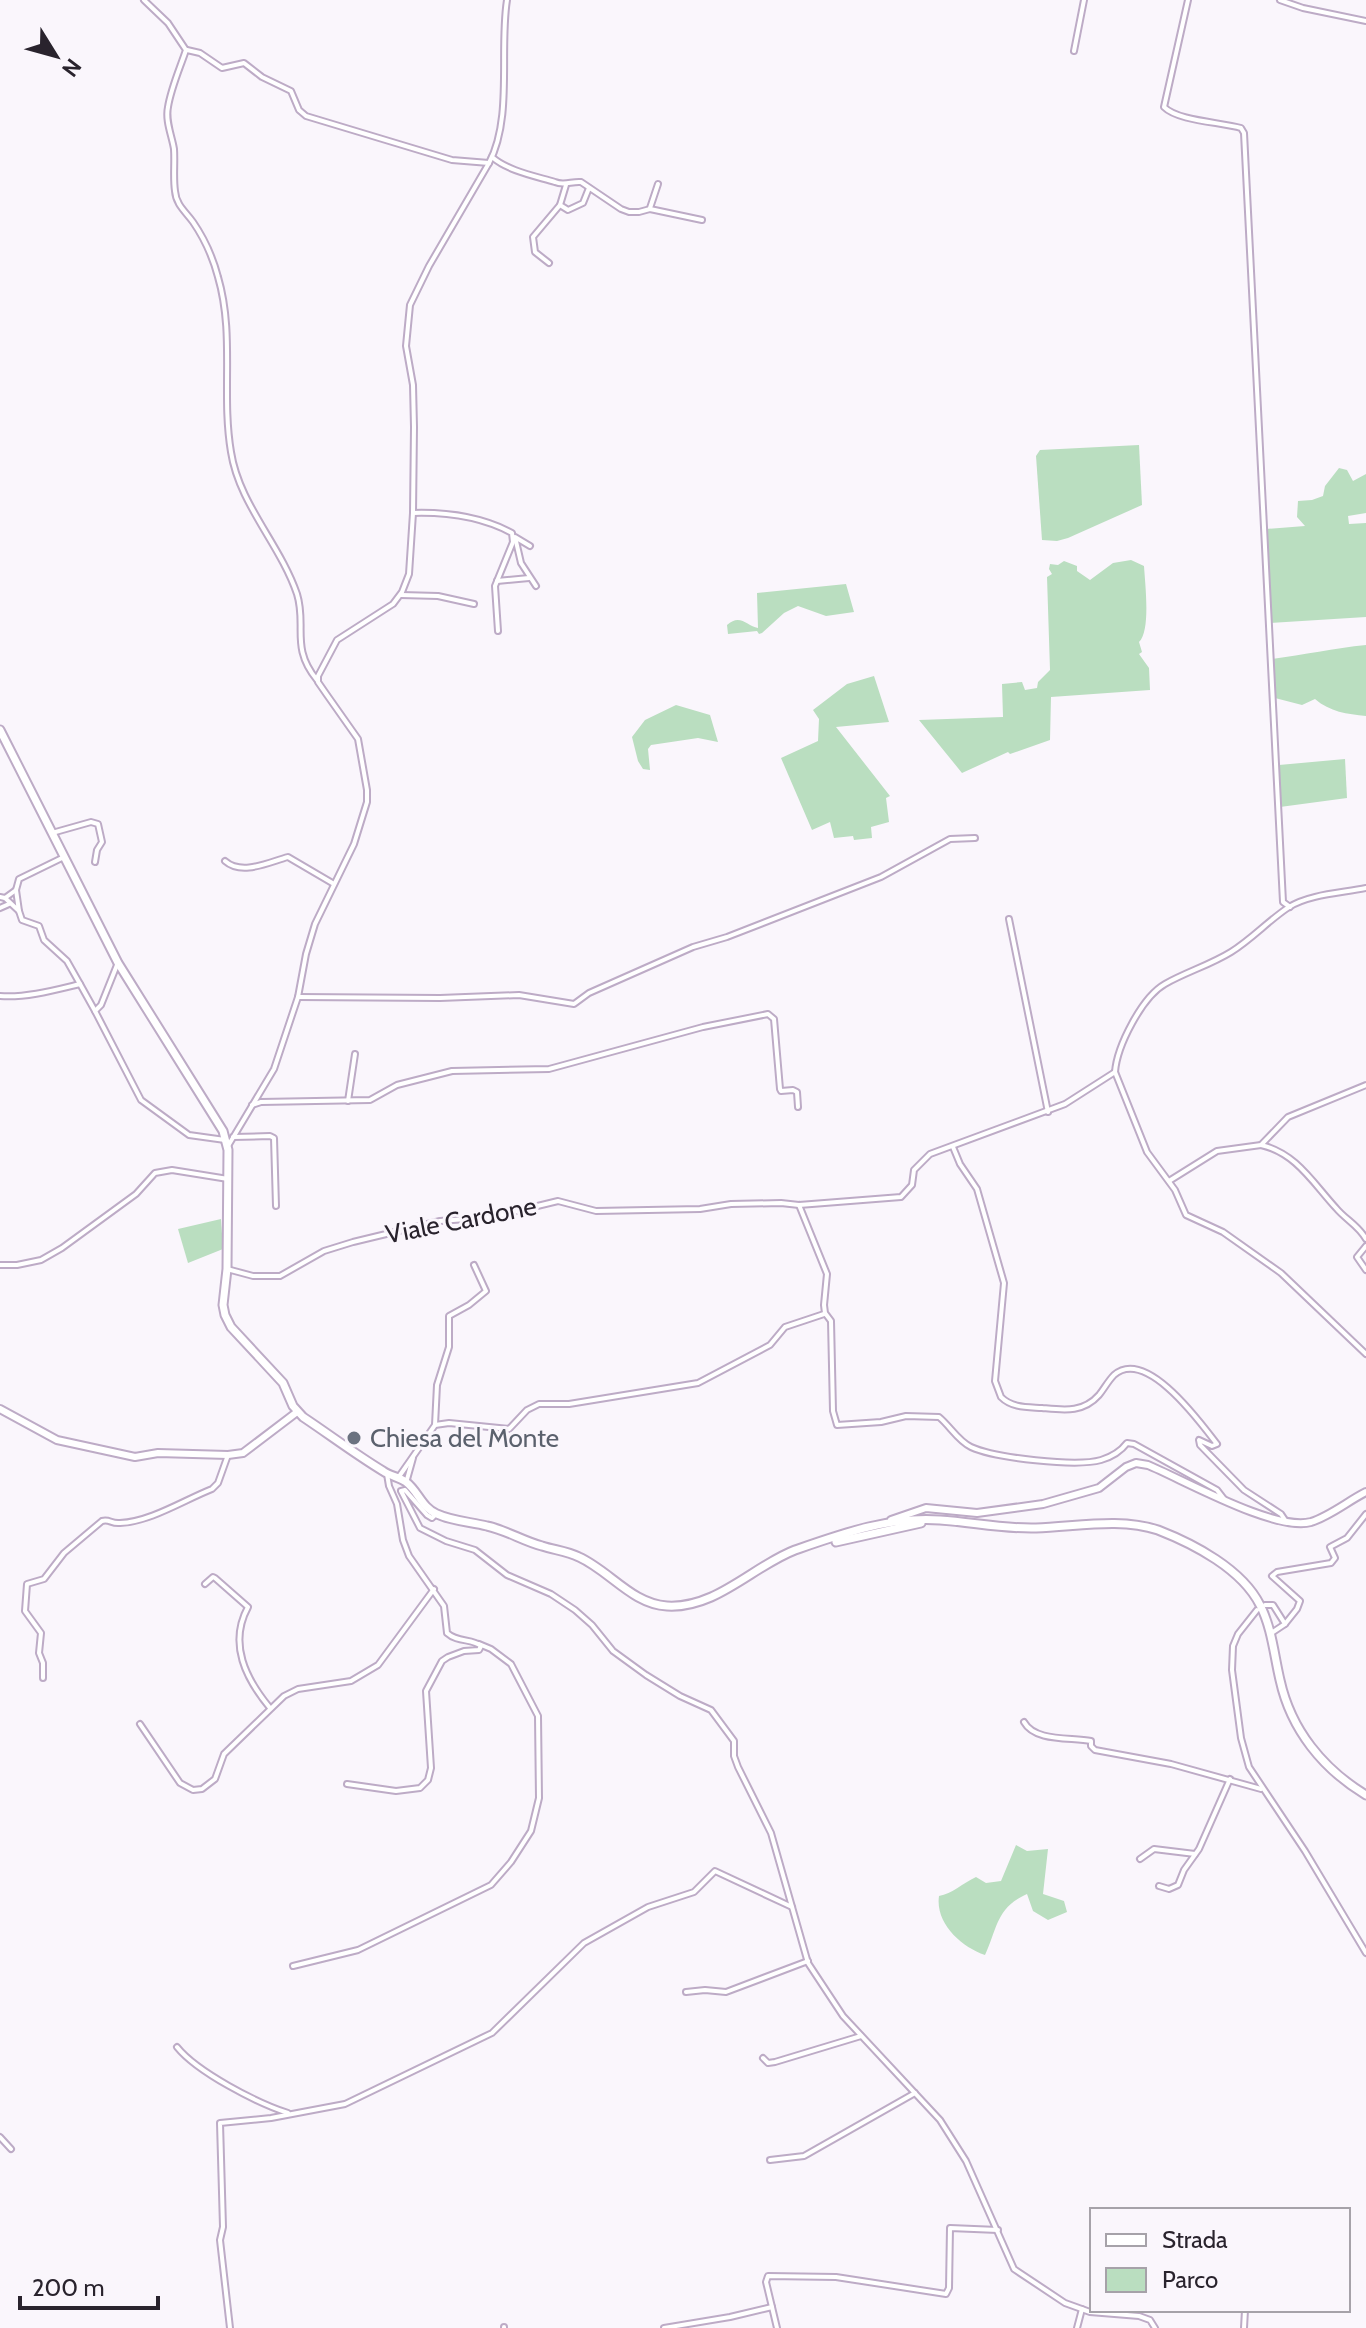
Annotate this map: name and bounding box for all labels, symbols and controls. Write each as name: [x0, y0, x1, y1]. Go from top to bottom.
north arrow: [16, 16, 96, 96]
text: N: [56, 53, 87, 82]
street label: Viale Cardone: [383, 1190, 539, 1250]
place label: Chiesa del Monte: [370, 1422, 559, 1454]
marker: Chiesa del Monte: [345, 1429, 363, 1447]
legend: [1090, 2208, 1350, 2312]
text: Strada: [1162, 2225, 1228, 2254]
scale bar: [20, 2260, 158, 2310]
text: Parco: [1162, 2265, 1218, 2294]
text: 200 m: [32, 2273, 105, 2302]

